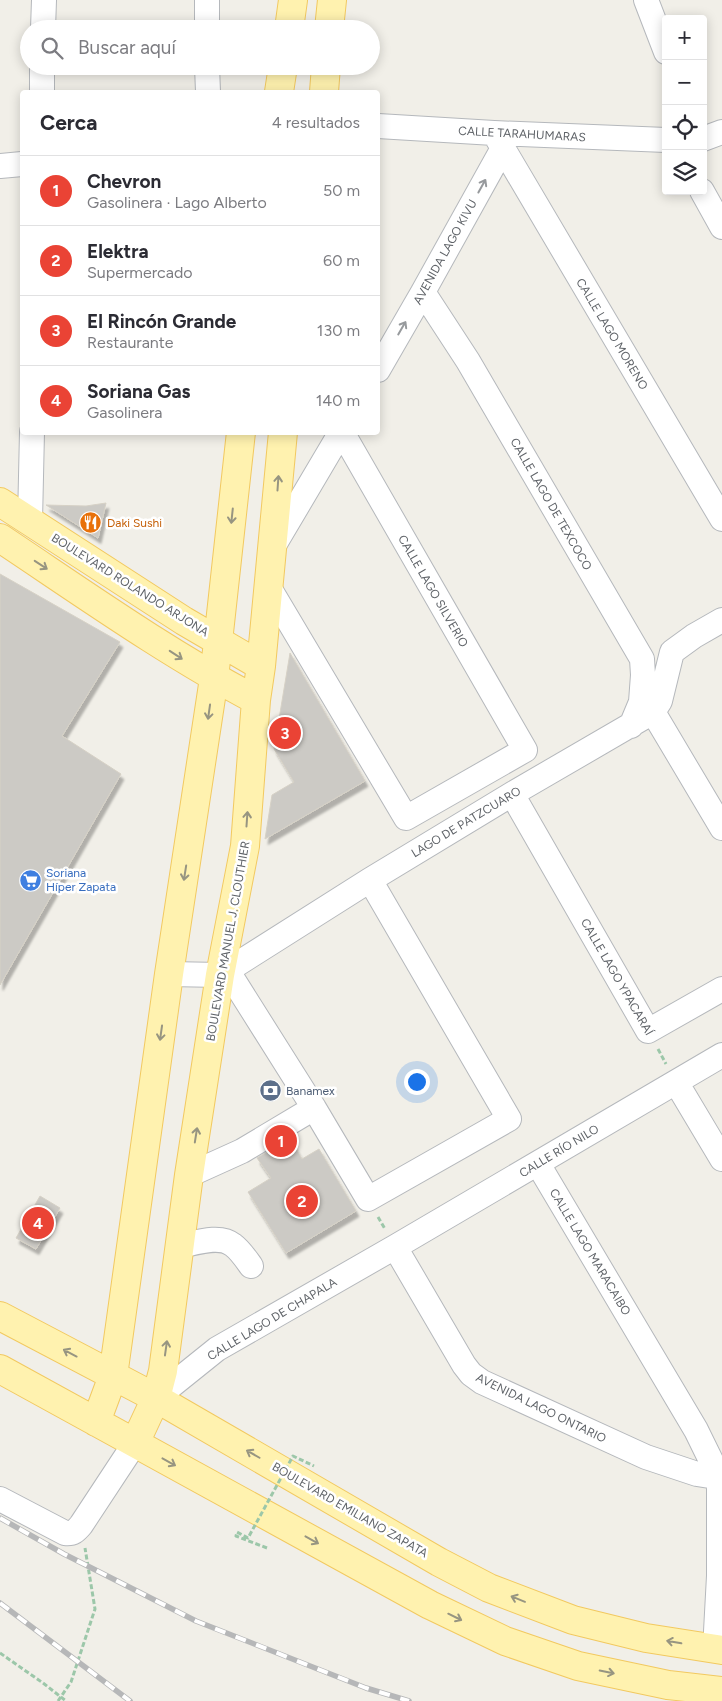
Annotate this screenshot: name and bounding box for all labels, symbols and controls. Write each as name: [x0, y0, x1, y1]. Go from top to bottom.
map controls: [662, 15, 707, 195]
button: +: [662, 15, 707, 60]
search box: [20, 20, 380, 75]
icon: search: [38, 34, 66, 62]
text: Buscar aquí: [78, 36, 176, 59]
button: −: [662, 60, 707, 105]
button: locate: [662, 105, 707, 150]
text: Cerca: [40, 110, 97, 135]
text: 4 resultados: [272, 113, 360, 132]
street label: CALLE TARAHUMARAS: [458, 124, 586, 144]
button: layers: [662, 150, 707, 195]
text: Chevron: [87, 170, 161, 193]
one-way arrow: [477, 179, 487, 194]
text: 1: [53, 181, 59, 200]
text: 50 m: [323, 181, 360, 200]
text: Gasolinera · Lago Alberto: [87, 193, 267, 212]
street label: AVENIDA LAGO KIVU: [410, 197, 480, 307]
text: Elektra: [87, 240, 149, 263]
text: 2: [51, 251, 61, 270]
text: 60 m: [323, 251, 360, 270]
text: Supermercado: [87, 263, 193, 282]
street label: CALLE LAGO MORENO: [573, 276, 651, 392]
text: El Rincón Grande: [87, 310, 236, 333]
text: 3: [52, 321, 60, 340]
text: 130 m: [317, 321, 360, 340]
one-way arrow: [398, 321, 408, 335]
text: Restaurante: [87, 333, 174, 352]
text: Soriana Gas: [87, 380, 190, 403]
text: 4: [51, 391, 61, 410]
text: 140 m: [316, 391, 360, 410]
text: Gasolinera: [87, 403, 163, 422]
street label: CALLE LAGO DE TEXCOCO: [507, 435, 595, 573]
one-way arrow: [273, 475, 282, 491]
one-way arrow: [227, 507, 237, 523]
restaurant icon: Daki Sushi: [79, 511, 103, 535]
place label: Daki Sushi: [107, 516, 162, 530]
street label: BOULEVARD ROLANDO ARJONA: [49, 531, 211, 639]
street label: CALLE LAGO SILVERIO: [395, 532, 471, 650]
one-way arrow: [33, 560, 47, 570]
one-way arrow: [169, 649, 183, 660]
one-way arrow: [204, 704, 214, 720]
pin: 3: [269, 714, 301, 752]
street label: LAGO DE PATZCUARO: [409, 784, 523, 860]
one-way arrow: [243, 811, 252, 827]
street label: BOULEVARD MANUEL J. CLOUTHIER: [203, 840, 253, 1042]
one-way arrow: [180, 864, 190, 880]
place label: Soriana Híper Zapata: [46, 866, 116, 894]
supermarket icon: Soriana Híper Zapata: [18, 868, 42, 892]
street label: CALLE LAGO YPACARAÍ: [578, 916, 657, 1039]
one-way arrow: [156, 1025, 166, 1041]
your location: [404, 1069, 430, 1095]
bank icon: Banamex: [258, 1079, 282, 1103]
place label: Banamex: [286, 1084, 335, 1098]
pin: 1: [265, 1122, 297, 1160]
street label: CALLE RÍO NILO: [517, 1122, 601, 1180]
one-way arrow: [191, 1127, 201, 1143]
pin: 2: [286, 1182, 318, 1220]
street label: CALLE LAGO MARACAIBO: [547, 1186, 633, 1318]
pin: 4: [22, 1204, 54, 1242]
street label: CALLE LAGO DE CHAPALA: [205, 1275, 339, 1363]
one-way arrow: [161, 1340, 171, 1356]
one-way arrow: [63, 1348, 77, 1358]
street label: AVENIDA LAGO ONTARIO: [474, 1370, 608, 1446]
one-way arrow: [245, 1449, 260, 1459]
one-way arrow: [162, 1457, 177, 1467]
street label: BOULEVARD EMILIANO ZAPATA: [270, 1460, 430, 1560]
one-way arrow: [304, 1535, 319, 1545]
one-way arrow: [510, 1594, 525, 1603]
one-way arrow: [447, 1613, 462, 1622]
one-way arrow: [666, 1637, 682, 1647]
one-way arrow: [599, 1668, 615, 1677]

